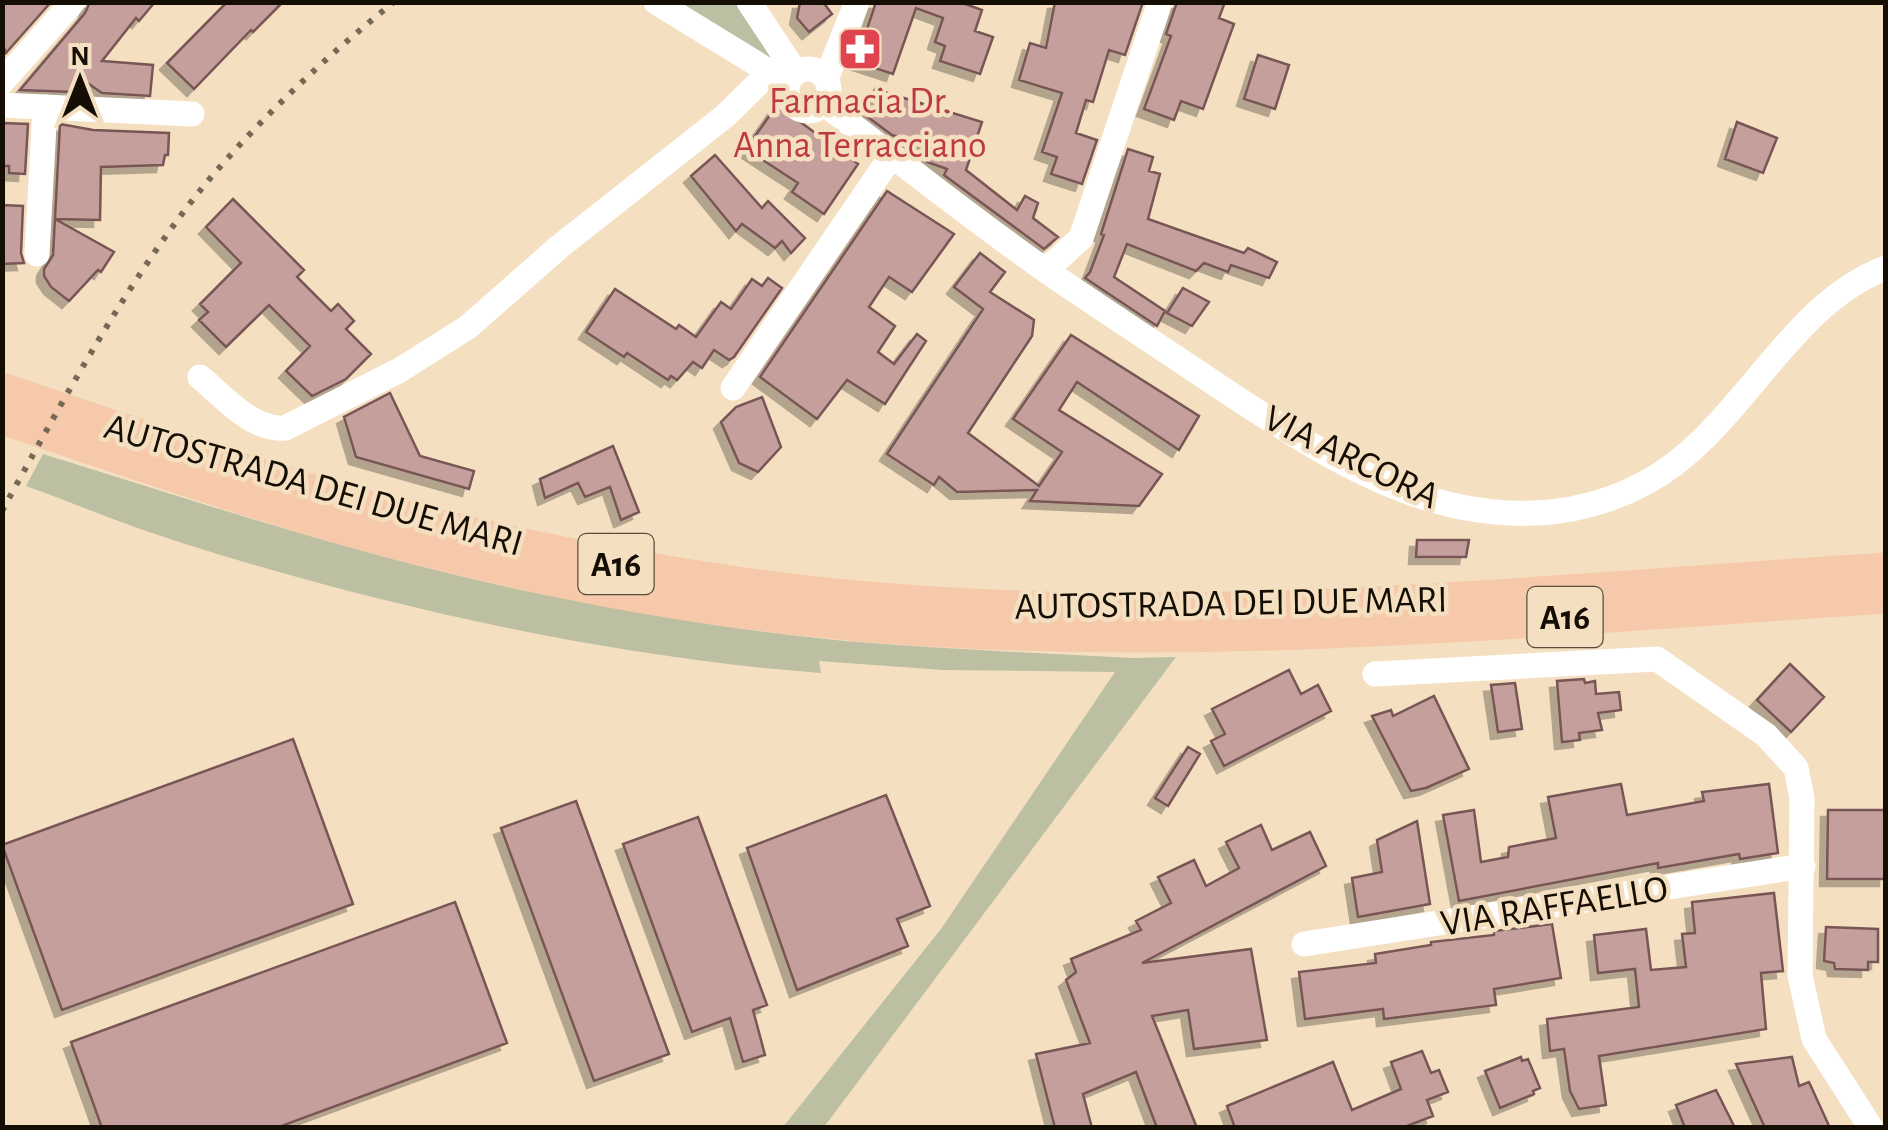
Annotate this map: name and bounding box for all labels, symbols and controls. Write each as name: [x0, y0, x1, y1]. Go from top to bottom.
pharmacy icon: Farmacia Dr. Anna Terracciano: [837, 26, 883, 72]
north arrow: [30, 30, 130, 130]
text: N: [70, 43, 90, 71]
place label: Farmacia Dr. Anna Terracciano: [733, 83, 987, 165]
street label: VIA ARCORA: [1258, 399, 1445, 516]
street label: AUTOSTRADA DEI DUE MARI: [100, 408, 527, 564]
road number: A16: [578, 534, 654, 594]
street label: AUTOSTRADA DEI DUE MARI: [1014, 581, 1448, 627]
road number: A16: [1528, 587, 1602, 647]
street label: VIA RAFFAELLO: [1438, 870, 1671, 944]

